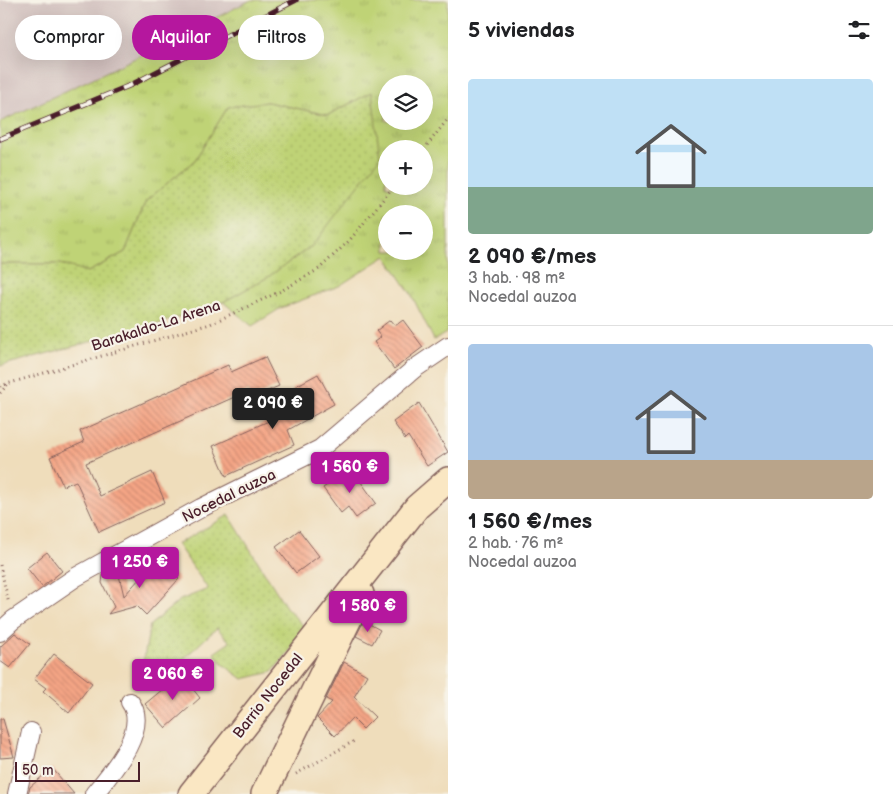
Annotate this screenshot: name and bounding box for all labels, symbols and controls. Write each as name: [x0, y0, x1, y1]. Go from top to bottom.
chip: Comprar: [15, 15, 122, 60]
chip: Alquilar: [132, 15, 228, 60]
chip: Filtros: [238, 15, 324, 60]
icon: filters: [845, 16, 873, 44]
text: 5 viviendas: [468, 18, 574, 43]
map controls: [378, 75, 433, 260]
button: layers: [378, 75, 433, 130]
icon: home: [626, 111, 716, 201]
button: +: [378, 140, 433, 195]
button: −: [378, 205, 433, 260]
text: 2 090 €/mes: [468, 244, 596, 269]
text: 3 hab. · 98 m²: [468, 269, 565, 288]
text: Nocedal auzoa: [468, 288, 577, 307]
street label: Barakaldo-La Arena: [89, 296, 223, 356]
icon: home: [626, 377, 716, 467]
pin: 2 090 €: [227, 388, 319, 430]
text: 2 090 €: [243, 394, 303, 413]
pin: 1 560 €: [304, 452, 396, 494]
text: 1 560 €: [322, 458, 378, 477]
street label: Nocedal auzoa: [179, 465, 279, 527]
text: 1 560 €/mes: [468, 509, 592, 534]
text: 2 hab. · 76 m²: [468, 534, 563, 553]
pin: 1 250 €: [94, 546, 186, 589]
text: 1 250 €: [112, 553, 168, 572]
text: Nocedal auzoa: [468, 553, 577, 572]
pin: 1 580 €: [322, 590, 414, 633]
text: 1 580 €: [340, 597, 396, 616]
street label: Barrio Nocedal: [229, 650, 307, 742]
pin: 2 060 €: [127, 658, 219, 701]
text: 2 060 €: [143, 665, 203, 684]
scale bar: [15, 759, 140, 782]
text: 50 m: [22, 762, 54, 779]

